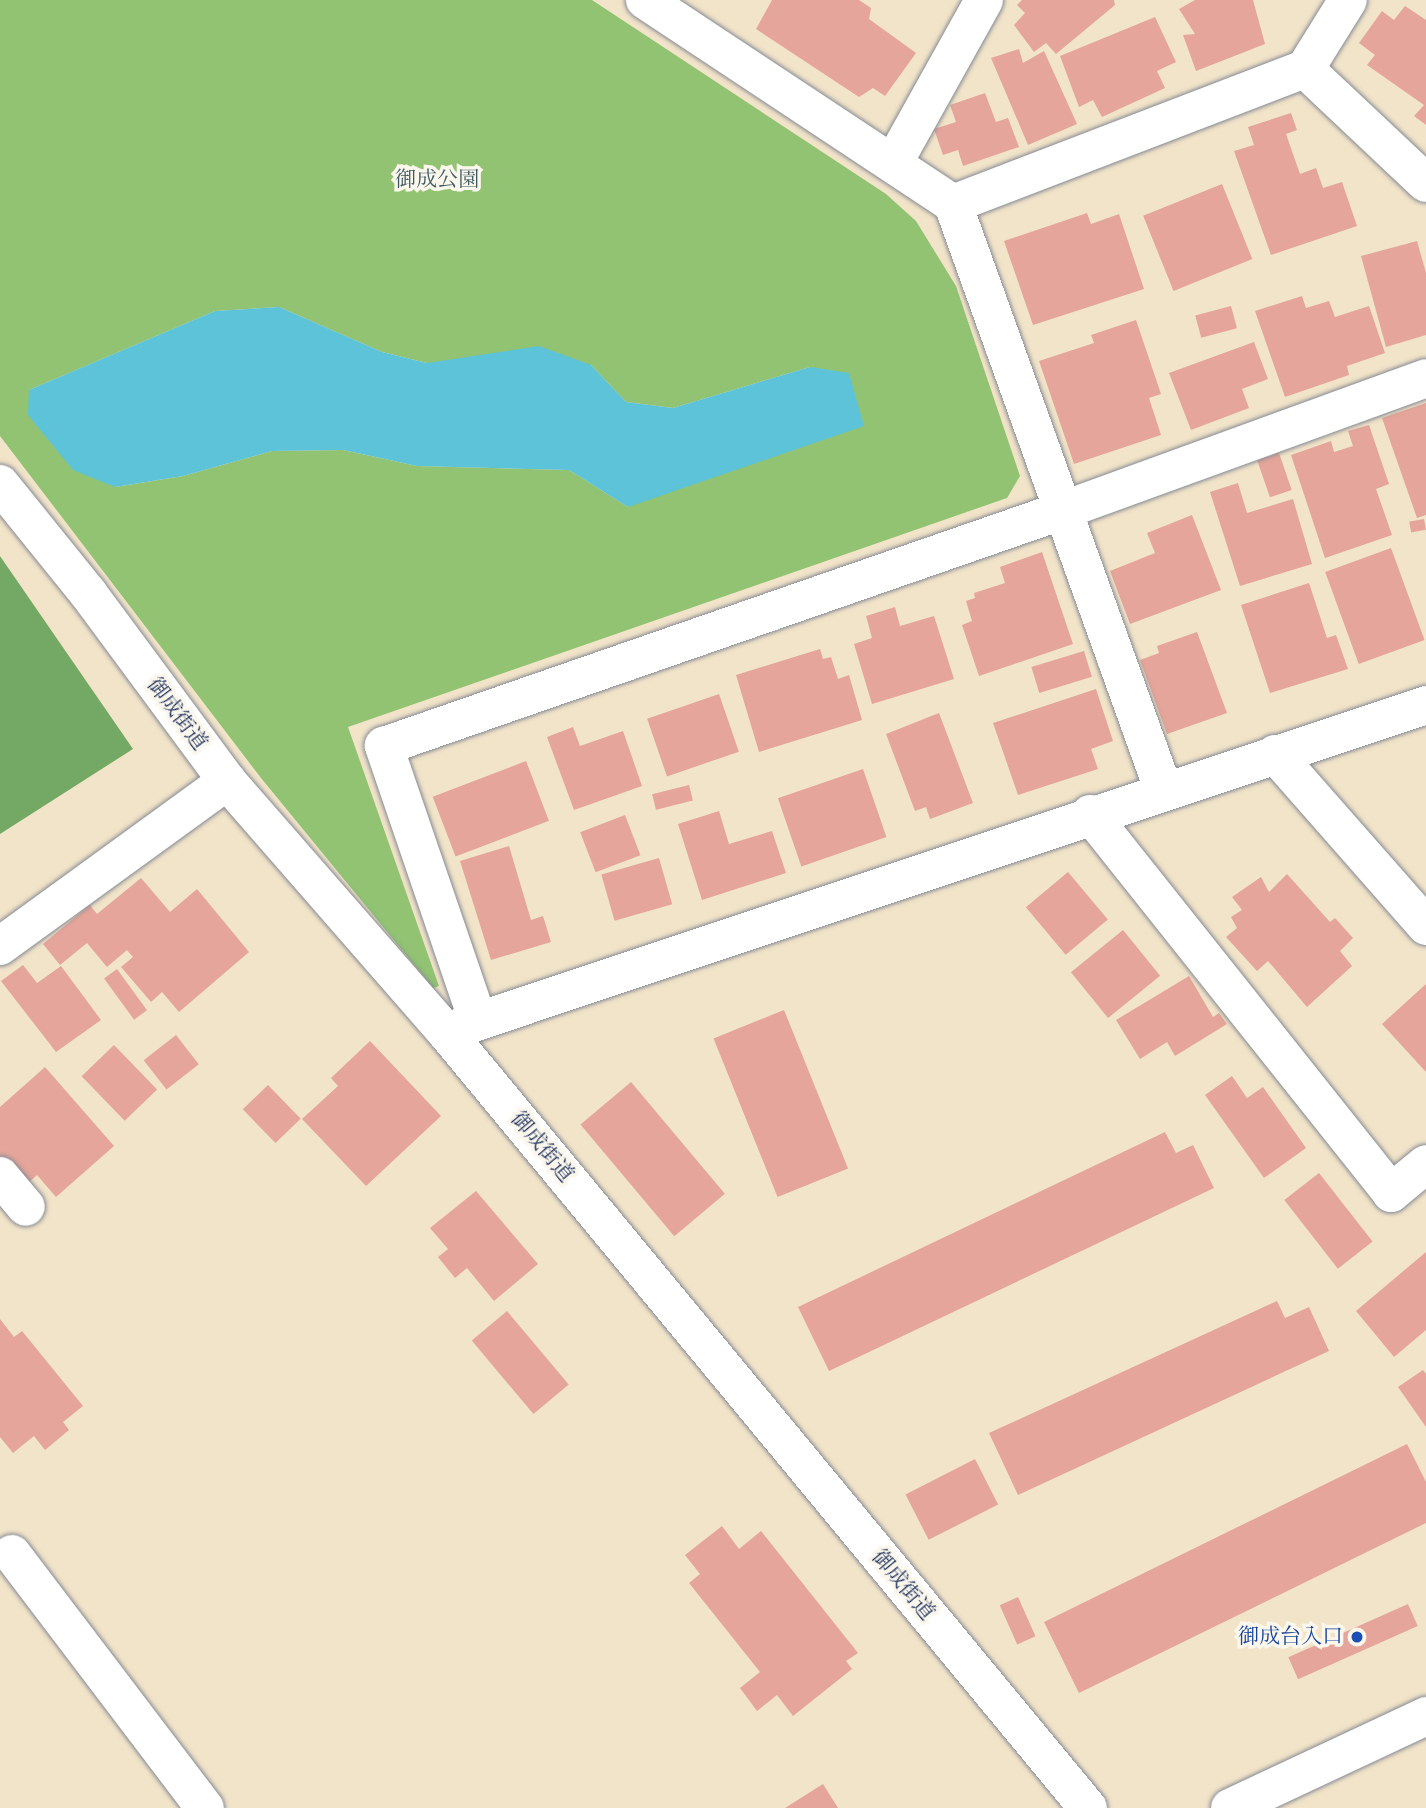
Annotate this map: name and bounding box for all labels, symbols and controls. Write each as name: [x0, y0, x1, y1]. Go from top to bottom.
park label: 御成公園: [395, 167, 479, 193]
street label: 御成街道: [142, 673, 212, 755]
street label: 御成街道: [505, 1107, 579, 1187]
street label: 御成街道: [866, 1545, 940, 1625]
place label: 御成台入口: [1238, 1624, 1343, 1650]
marker: 御成台入口: [1349, 1629, 1365, 1645]

